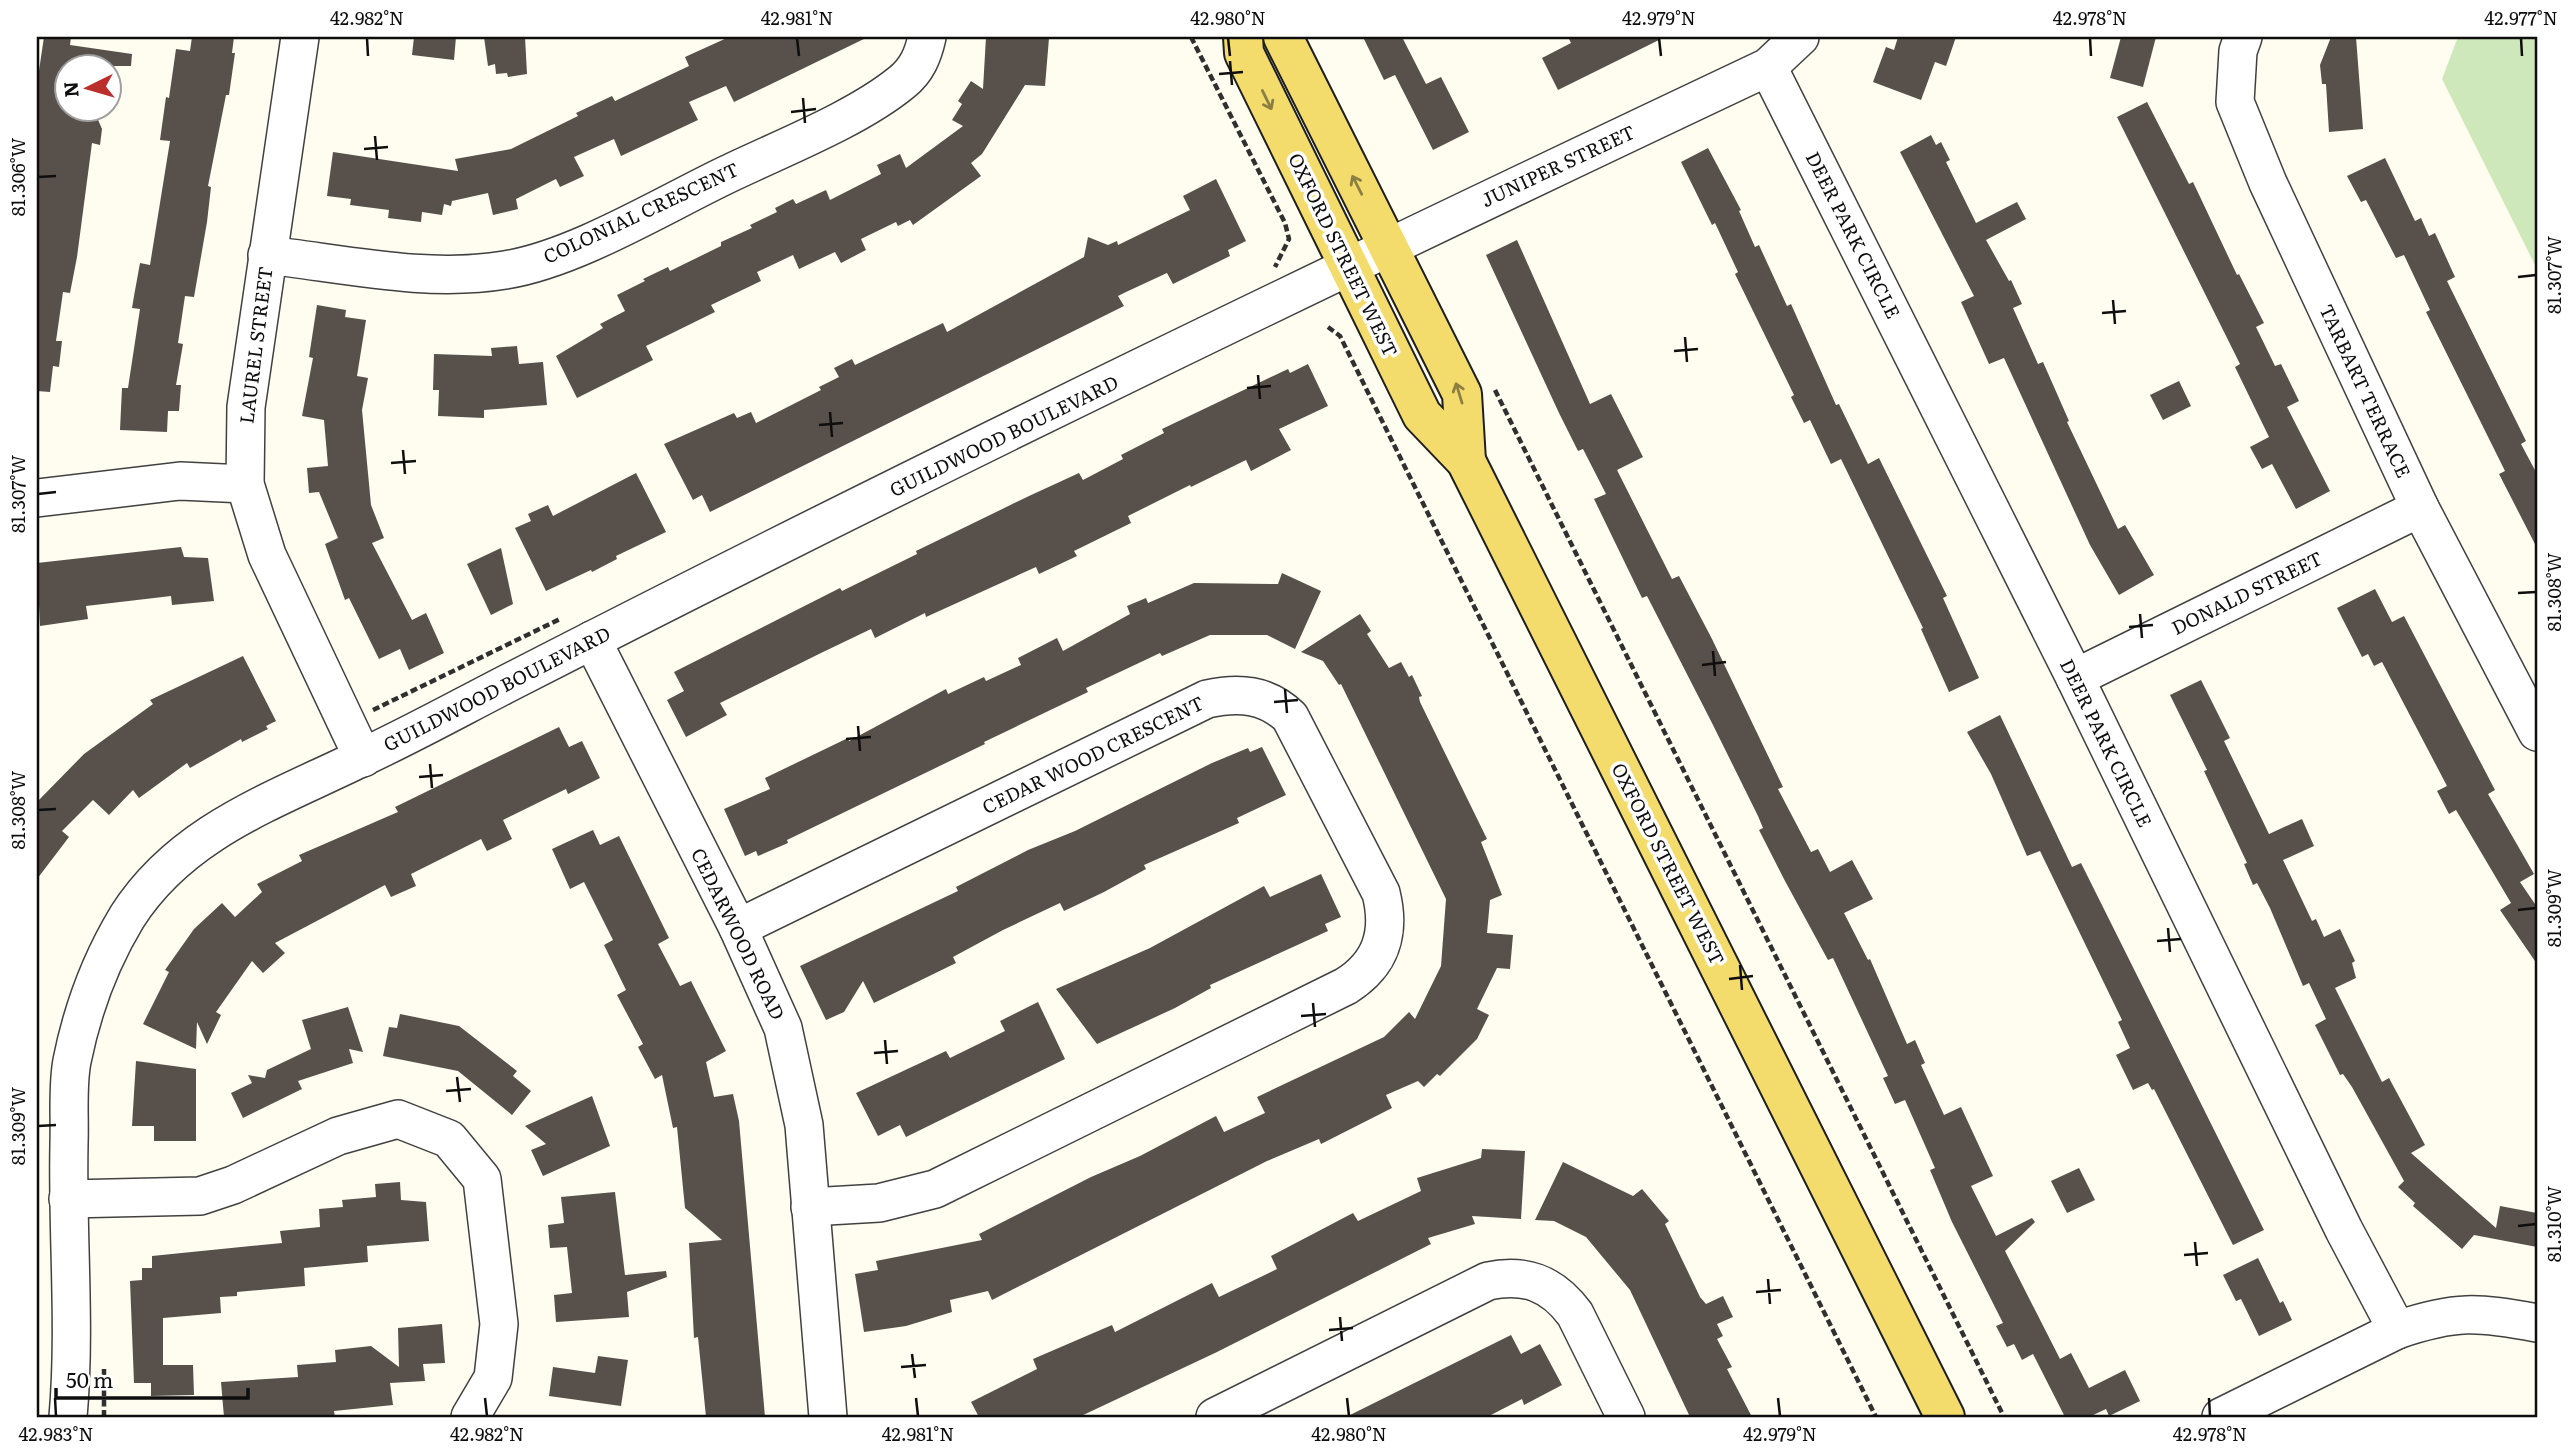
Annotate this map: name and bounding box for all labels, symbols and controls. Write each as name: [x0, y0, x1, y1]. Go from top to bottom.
text: 42.982°N: [330, 4, 404, 31]
text: 42.981°N: [761, 4, 833, 31]
text: 42.980°N: [1190, 4, 1266, 31]
text: 42.979°N: [1622, 4, 1696, 31]
text: 42.978°N: [2053, 4, 2127, 31]
text: 42.977°N: [2484, 4, 2558, 31]
north arrow: [52, 52, 122, 122]
text: N: [55, 80, 85, 99]
one-way arrow: [1260, 89, 1274, 110]
street label: JUNIPER STREET: [1476, 117, 1639, 213]
text: 81.306°W: [4, 137, 31, 216]
street label: DEER PARK CIRCLE: [1800, 146, 1908, 323]
street label: OXFORD STREET WEST: [1282, 148, 1405, 361]
street label: COLONIAL CRESCENT: [538, 154, 743, 270]
one-way arrow: [1350, 175, 1364, 196]
text: 81.307°W: [2540, 236, 2567, 314]
street label: LAUREL STREET: [231, 265, 279, 425]
street label: TARBART TERRACE: [2313, 299, 2418, 482]
street label: GUILDWOOD BOULEVARD: [884, 367, 1123, 503]
one-way arrow: [1452, 383, 1465, 405]
text: 81.307°W: [4, 455, 31, 533]
street label: DONALD STREET: [2166, 543, 2327, 641]
text: 81.308°W: [2540, 552, 2567, 631]
street label: GUILDWOOD BOULEVARD: [378, 619, 615, 758]
street label: DEER PARK CIRCLE: [2054, 654, 2160, 831]
street label: CEDAR WOOD CRESCENT: [977, 688, 1208, 820]
street label: OXFORD STREET WEST: [1606, 758, 1732, 969]
text: 81.308°W: [4, 770, 31, 849]
street label: CEDARWOOD ROAD: [685, 843, 793, 1024]
text: 81.309°W: [2540, 868, 2567, 947]
text: 81.309°W: [4, 1086, 31, 1165]
text: 81.310°W: [2540, 1186, 2567, 1262]
scale bar: [56, 1356, 248, 1400]
text: 50 m: [66, 1363, 113, 1394]
text: 42.983°N: [18, 1420, 94, 1447]
text: 42.982°N: [450, 1420, 524, 1447]
text: 42.981°N: [882, 1420, 954, 1447]
text: 42.980°N: [1311, 1420, 1387, 1447]
text: 42.979°N: [1743, 1420, 1817, 1447]
text: 42.978°N: [2173, 1420, 2247, 1447]

